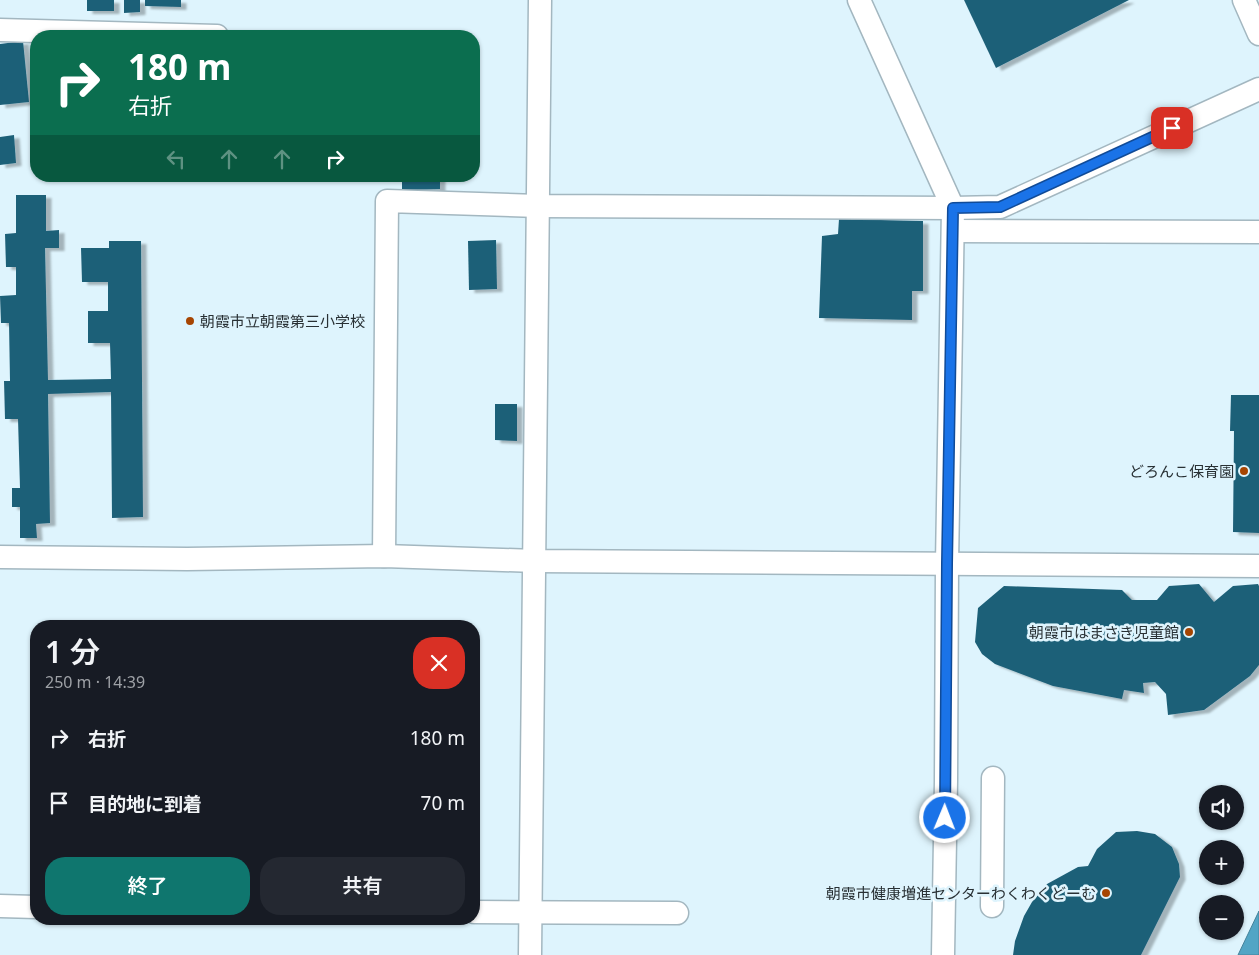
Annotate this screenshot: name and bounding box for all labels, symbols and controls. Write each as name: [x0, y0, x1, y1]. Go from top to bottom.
text: 180 m: [128, 43, 231, 90]
icon: right: [45, 50, 110, 115]
text: 右折: [128, 90, 172, 120]
pin: [1151, 107, 1193, 149]
icon: arrive: [1158, 114, 1186, 142]
icon: left: [162, 145, 190, 173]
icon: ahead: [215, 145, 243, 173]
icon: ahead: [268, 145, 296, 173]
icon: right: [321, 145, 349, 173]
place label: 朝霞市立朝霞第三小学校: [200, 311, 365, 331]
marker: 朝霞市立朝霞第三小学校: [184, 315, 196, 327]
place label: どろんこ保育園: [1129, 461, 1234, 481]
marker: どろんこ保育園: [1238, 465, 1250, 477]
place label: 朝霞市はまさき児童館: [1029, 622, 1179, 642]
marker: 朝霞市はまさき児童館: [1183, 626, 1195, 638]
text: 1 分: [45, 631, 100, 672]
button: close: [413, 637, 465, 689]
text: 250 m · 14:39: [45, 671, 145, 693]
icon: right: [45, 724, 73, 752]
text: 180 m: [410, 725, 465, 751]
text: 右折: [88, 726, 126, 752]
map controls: [1199, 785, 1244, 940]
button: sound: [1199, 785, 1244, 830]
icon: arrive: [45, 789, 73, 817]
text: 70 m: [421, 790, 465, 816]
text: 目的地に到着: [88, 791, 202, 817]
position arrow: [918, 791, 970, 843]
button: +: [1199, 840, 1244, 885]
button: 終了: [45, 857, 250, 915]
button: 共有: [260, 857, 465, 915]
place label: 朝霞市健康増進センターわくわくどーむ: [826, 883, 1096, 903]
marker: 朝霞市健康増進センターわくわくどーむ: [1100, 887, 1112, 899]
button: −: [1199, 895, 1244, 940]

